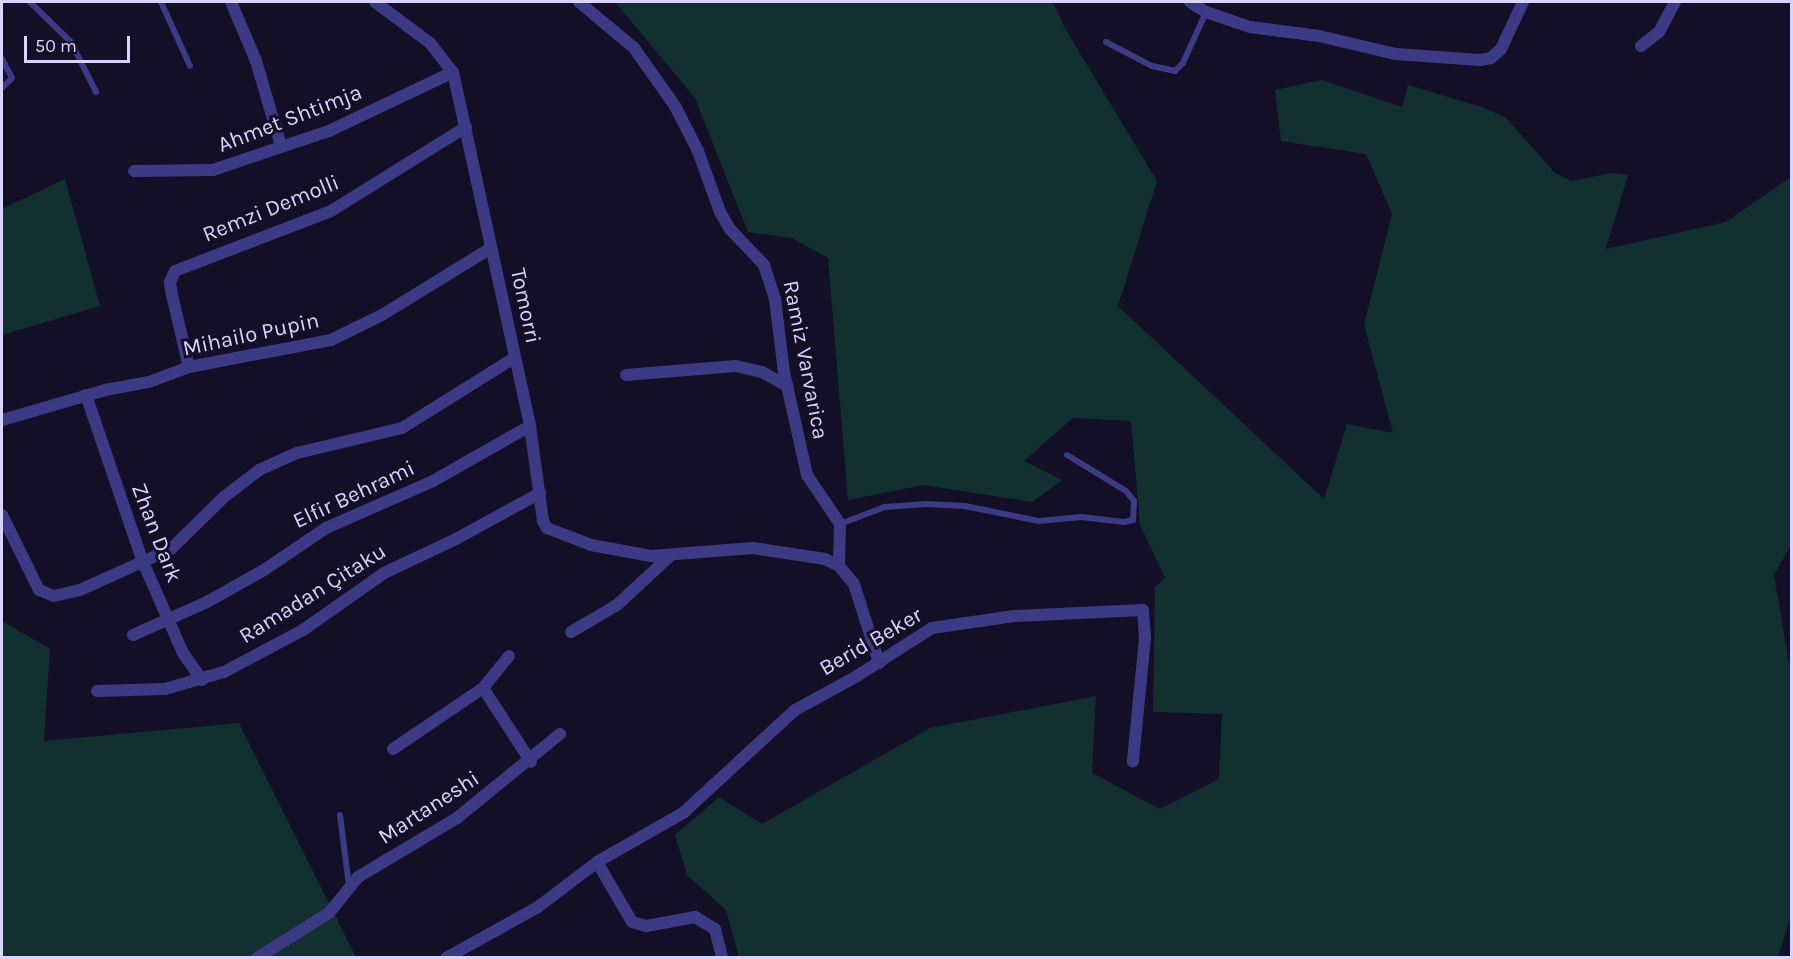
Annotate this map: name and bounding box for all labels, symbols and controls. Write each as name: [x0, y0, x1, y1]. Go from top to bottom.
scale bar: [27, 24, 134, 62]
text: 50 m: [35, 35, 77, 57]
street label: Ahmet Shtimja: [214, 79, 366, 159]
street label: Remzi Demolli: [199, 170, 343, 248]
street label: Tomorri: [504, 266, 546, 346]
street label: Ramiz Varvarica: [777, 278, 833, 442]
street label: Mihailo Pupin: [180, 308, 322, 362]
street label: Elfir Behrami: [289, 455, 419, 535]
street label: Zhan Dark: [125, 480, 187, 586]
street label: Ramadan Çitaku: [235, 538, 391, 650]
street label: Berid Beker: [815, 602, 927, 682]
street label: Martaneshi: [374, 766, 484, 850]

